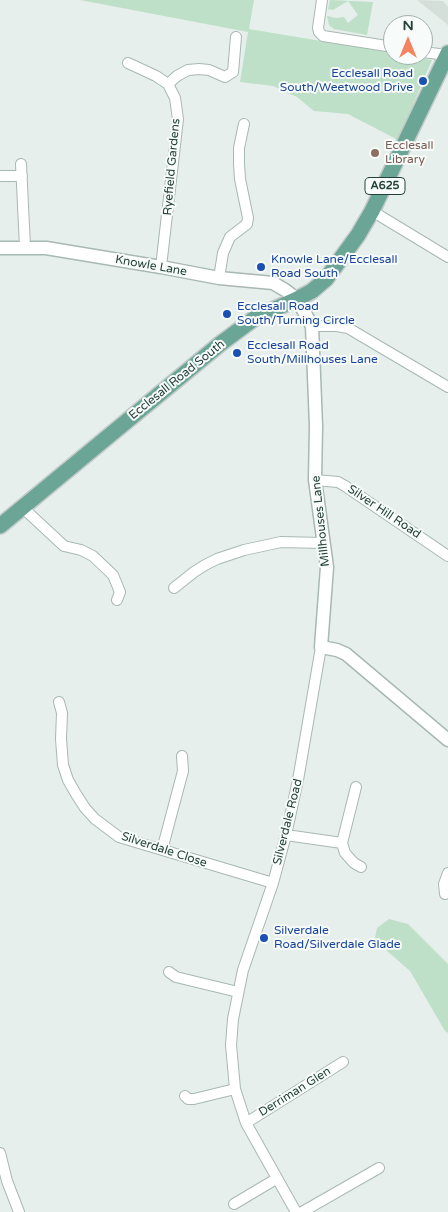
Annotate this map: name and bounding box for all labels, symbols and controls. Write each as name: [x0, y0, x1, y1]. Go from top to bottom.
north arrow: [383, 15, 433, 65]
text: N: [402, 17, 414, 34]
place label: Ecclesall Road South/Weetwood Drive: [280, 67, 413, 95]
marker: Ecclesall Road South/Weetwood Drive: [417, 75, 429, 87]
street label: Ryefield Gardens: [161, 118, 183, 216]
place label: Ecclesall Library: [385, 139, 433, 167]
marker: Ecclesall Library: [369, 147, 381, 159]
road number: A625: [365, 178, 405, 195]
street label: Knowle Lane: [114, 253, 188, 279]
place label: Knowle Lane/Ecclesall Road South: [271, 253, 398, 281]
marker: Knowle Lane/Ecclesall Road South: [255, 261, 267, 273]
place label: Ecclesall Road South/Turning Circle: [237, 300, 355, 328]
marker: Ecclesall Road South/Turning Circle: [221, 308, 233, 320]
street label: Ecclesall Road South: [126, 337, 228, 423]
place label: Ecclesall Road South/Millhouses Lane: [247, 339, 378, 367]
marker: Ecclesall Road South/Millhouses Lane: [231, 347, 243, 359]
street label: Millhouses Lane: [309, 475, 333, 567]
street label: Silver Hill Road: [345, 482, 423, 542]
street label: Silverdale Road: [270, 778, 306, 866]
street label: Silverdale Close: [119, 829, 209, 871]
place label: Silverdale Road/Silverdale Glade: [274, 924, 401, 952]
marker: Silverdale Road/Silverdale Glade: [258, 932, 270, 944]
street label: Derriman Glen: [256, 1064, 334, 1120]

